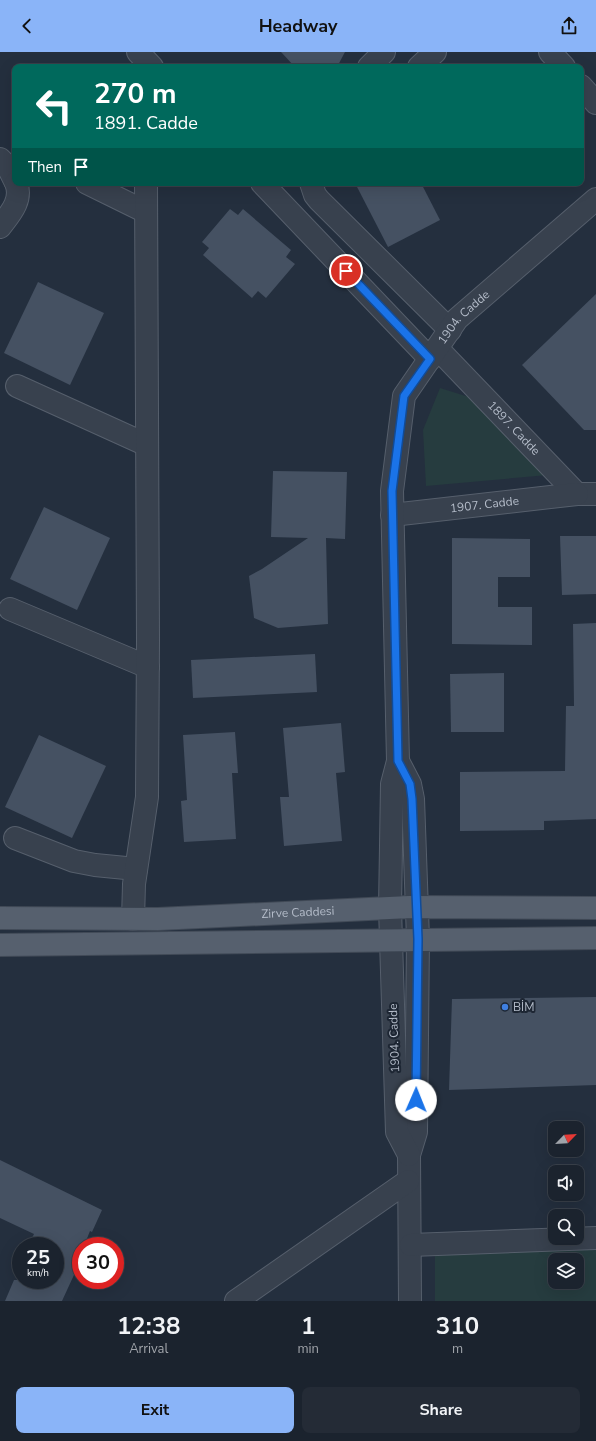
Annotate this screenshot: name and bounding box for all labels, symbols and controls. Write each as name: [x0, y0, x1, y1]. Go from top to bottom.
text: Headway: [259, 14, 337, 38]
icon: back: [16, 15, 38, 37]
icon: share: [558, 15, 580, 37]
text: 270 m: [94, 75, 177, 113]
icon: left: [28, 80, 80, 132]
text: 1891. Cadde: [94, 111, 198, 135]
icon: arrive: [70, 156, 92, 178]
text: Then: [28, 157, 62, 177]
pin: [329, 254, 363, 288]
icon: arrive: [335, 260, 357, 282]
street label: 1904. Cadde: [434, 286, 493, 347]
street label: 1897. Cadde: [484, 398, 544, 459]
street label: 1907. Cadde: [449, 493, 520, 516]
street label: Zirve Caddesi: [261, 903, 335, 922]
place label: BİM: [513, 999, 534, 1015]
marker: BİM: [500, 1002, 510, 1012]
street label: 1904. Cadde: [385, 1003, 403, 1073]
position arrow: [395, 1079, 437, 1121]
north arrow: [548, 1121, 584, 1157]
map controls: [548, 1121, 584, 1289]
button: sound: [548, 1165, 584, 1201]
button: search: [548, 1209, 584, 1245]
speed limit sign: 30: [72, 1237, 124, 1289]
text: 25: [26, 1244, 50, 1271]
button: layers: [548, 1253, 584, 1289]
text: km/h: [27, 1266, 49, 1280]
text: 12:38: [117, 1310, 180, 1342]
text: 1: [301, 1310, 315, 1342]
text: 310: [436, 1310, 479, 1342]
text: Arrival: [129, 1340, 168, 1358]
text: min: [297, 1340, 319, 1358]
text: m: [452, 1340, 463, 1358]
button: Exit: [16, 1387, 294, 1433]
button: Share: [302, 1387, 580, 1433]

